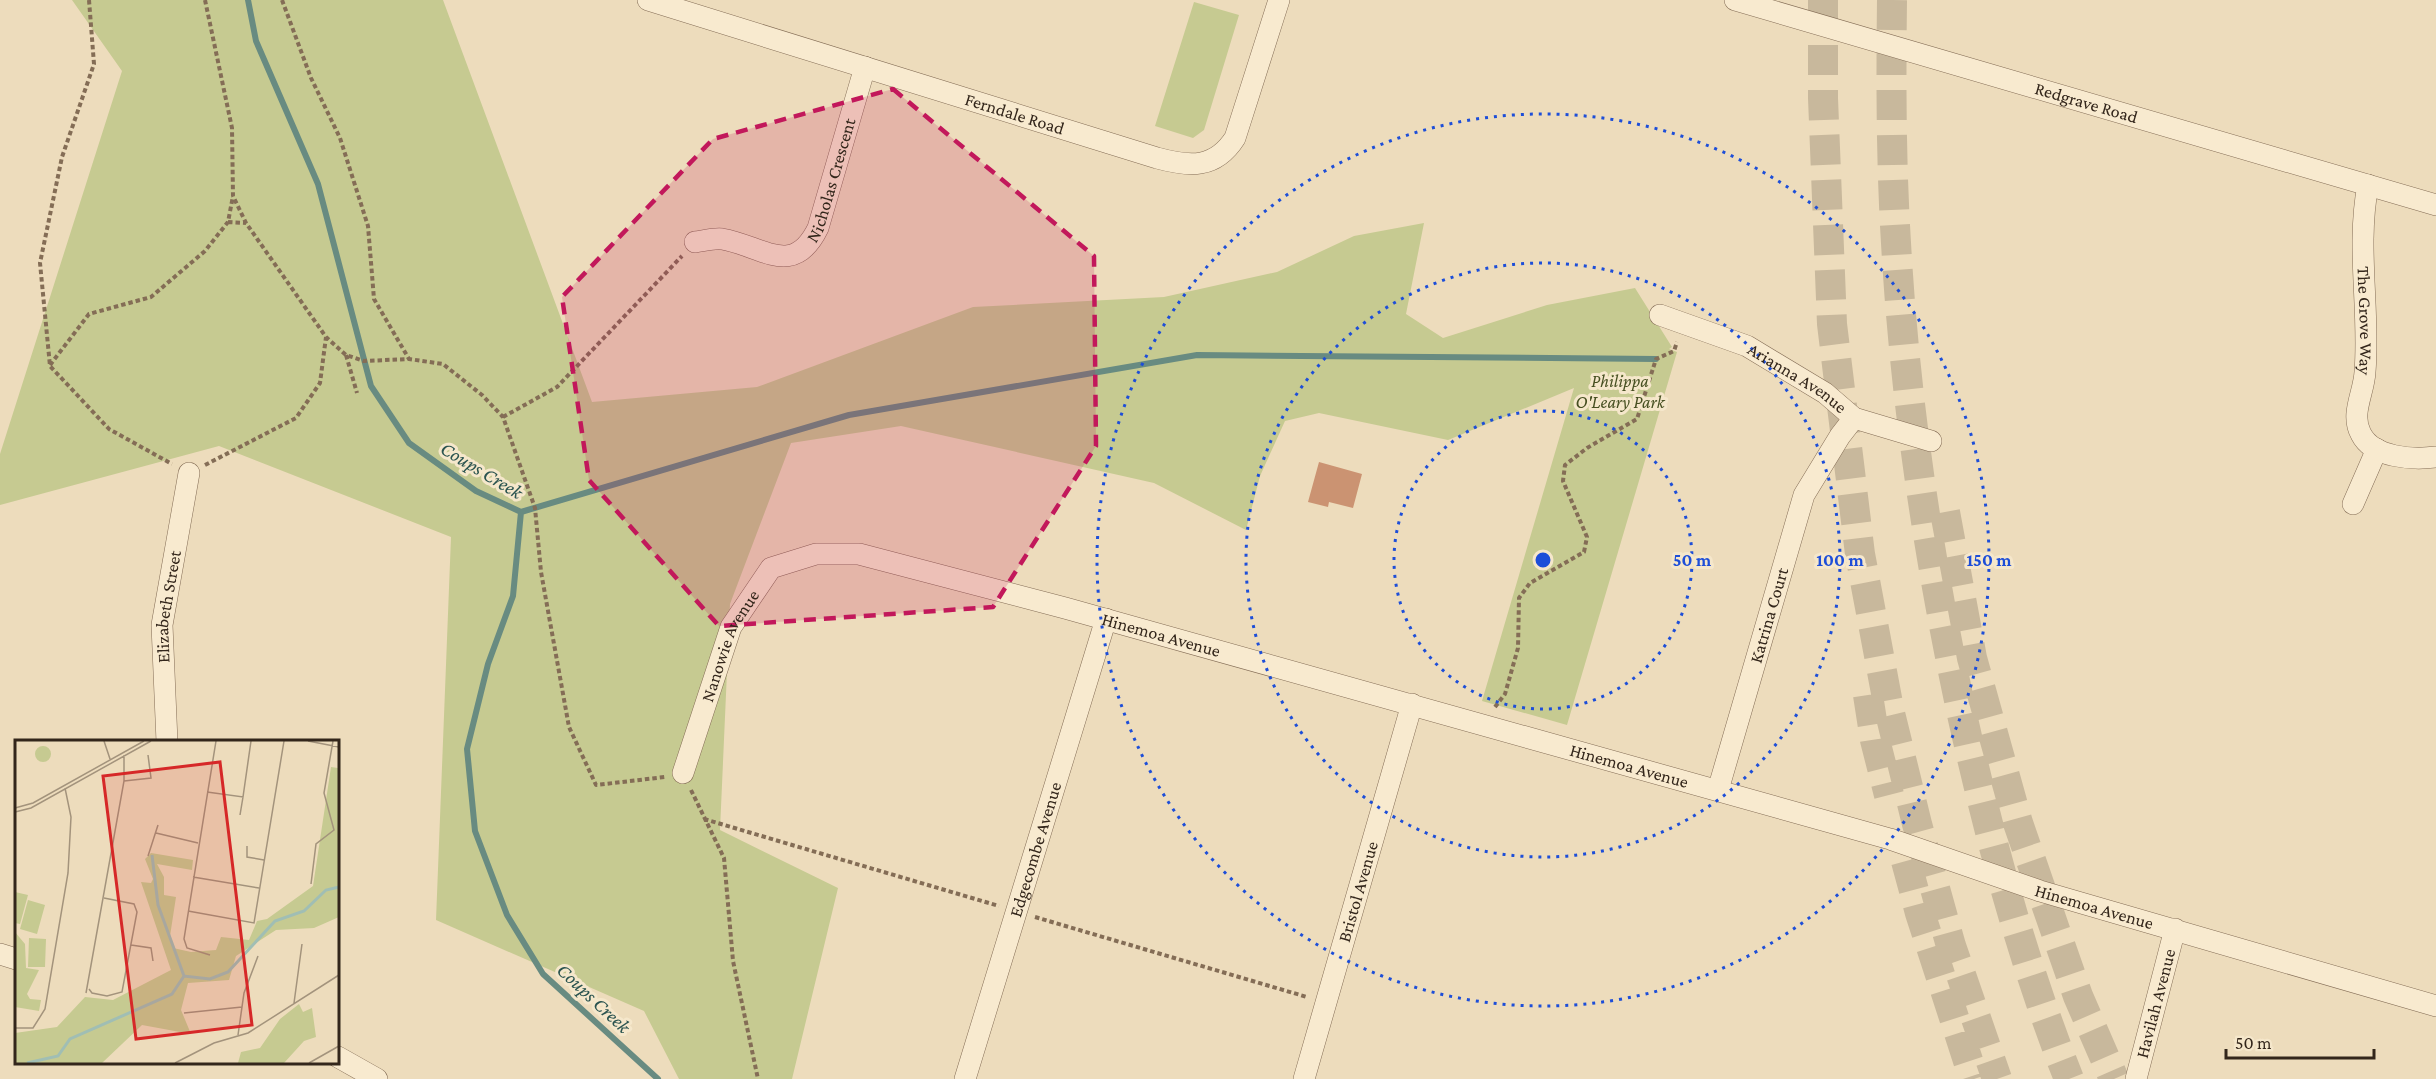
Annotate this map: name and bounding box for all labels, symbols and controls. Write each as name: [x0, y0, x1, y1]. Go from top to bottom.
street label: Redgrave Road: [2033, 78, 2141, 127]
street label: Ferndale Road: [963, 89, 1067, 139]
street label: Nicholas Crescent: [802, 115, 860, 246]
street label: The Grove Way: [2353, 266, 2376, 376]
street label: Arianna Avenue: [1744, 339, 1851, 417]
park label: Philippa O'Leary Park: [1575, 371, 1666, 412]
water label: Coups Creek: [436, 437, 528, 505]
street label: Elizabeth Street: [152, 548, 185, 663]
centre of rings: [1533, 550, 1553, 570]
text: 50 m: [1673, 550, 1712, 570]
text: 100 m: [1816, 550, 1864, 570]
text: 150 m: [1966, 550, 2012, 570]
street label: Katrina Court: [1746, 564, 1793, 665]
street label: Nanowie Avenue: [697, 586, 763, 704]
street label: Hinemoa Avenue: [1100, 609, 1223, 661]
inset map: [15, 740, 339, 1064]
street label: Hinemoa Avenue: [1568, 740, 1691, 792]
street label: Edgecombe Avenue: [1005, 780, 1065, 919]
street label: Bristol Avenue: [1334, 839, 1382, 944]
street label: Hinemoa Avenue: [2033, 880, 2156, 933]
street label: Havilah Avenue: [2132, 947, 2179, 1060]
water label: Coups Creek: [552, 959, 636, 1039]
scale bar: [2226, 1022, 2374, 1060]
text: 50 m: [2235, 1033, 2272, 1053]

